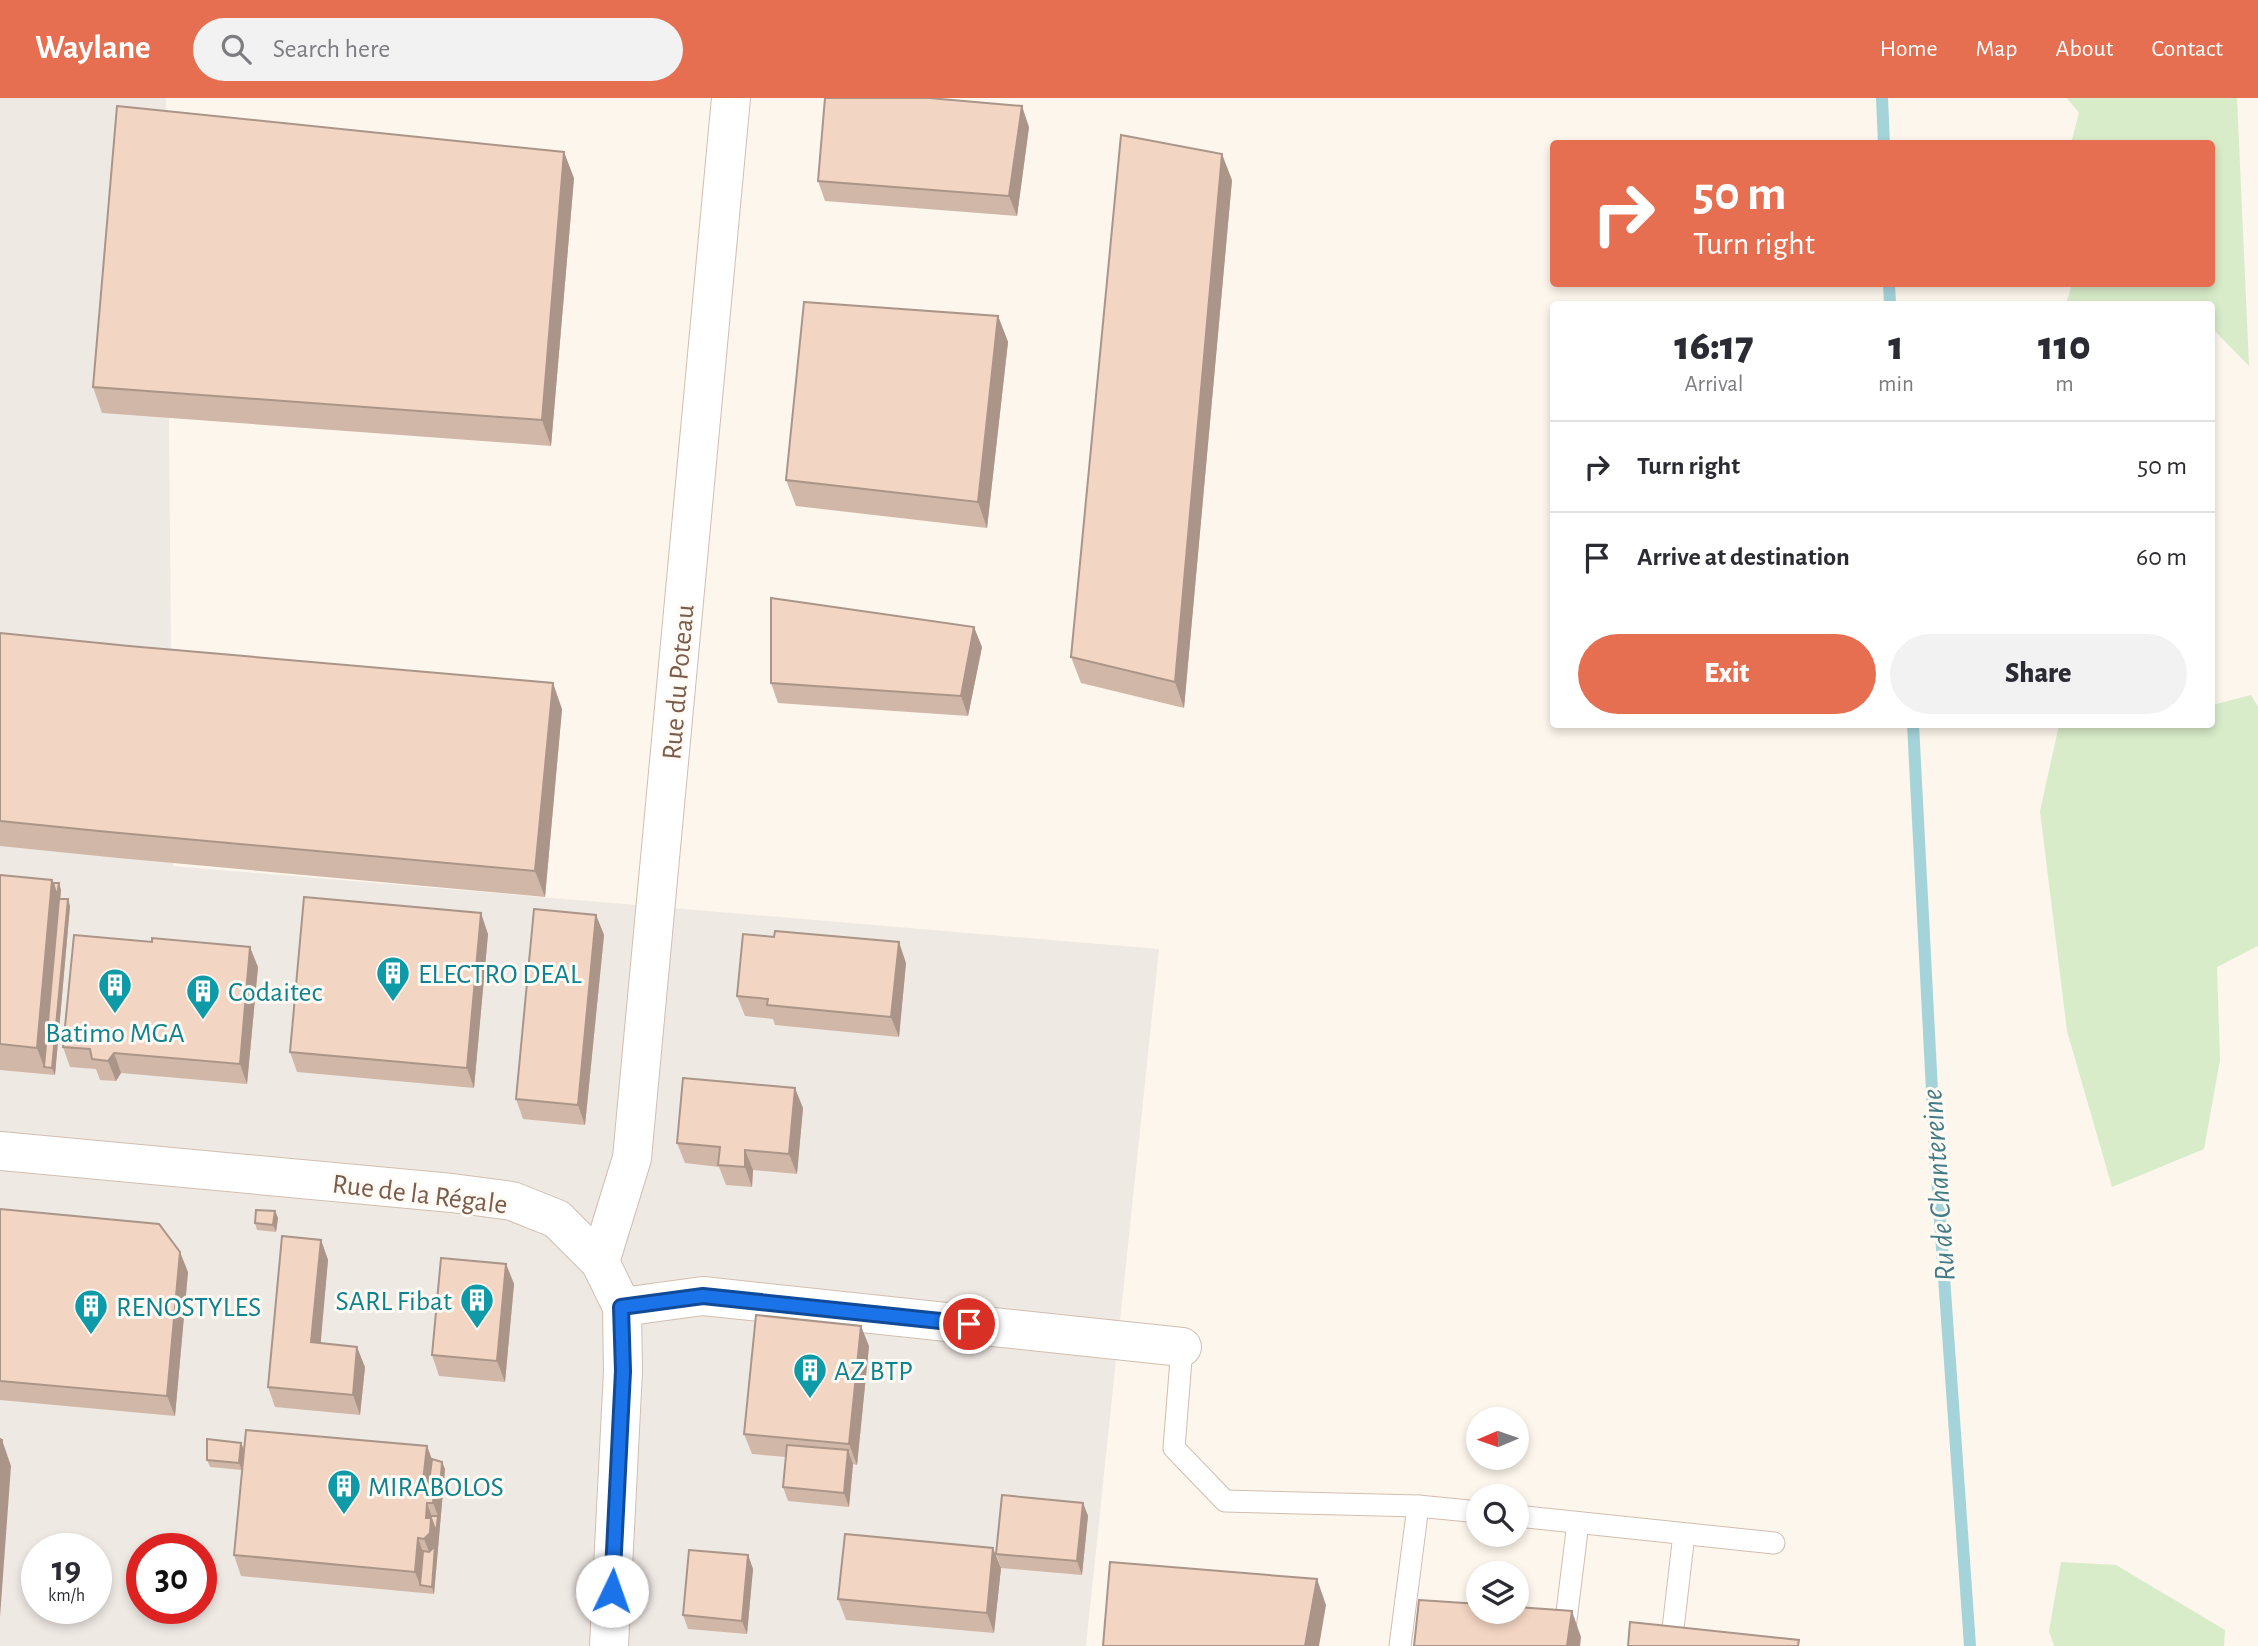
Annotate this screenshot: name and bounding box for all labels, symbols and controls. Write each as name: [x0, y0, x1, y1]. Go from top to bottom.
search box: [193, 18, 683, 81]
icon: search: [217, 30, 255, 68]
text: Waylane: [35, 32, 151, 65]
text: Search here: [273, 36, 390, 62]
text: Home: [1880, 37, 1938, 61]
text: Map: [1976, 37, 2018, 61]
text: About: [2056, 37, 2113, 61]
text: Contact: [2151, 37, 2223, 61]
icon: right: [1578, 168, 1669, 259]
text: 50 m: [1693, 170, 1787, 219]
text: Turn right: [1693, 228, 1815, 260]
text: 16:17: [1674, 325, 1754, 367]
text: 1: [1888, 325, 1904, 367]
text: 110: [2038, 325, 2091, 367]
text: Arrival: [1684, 373, 1744, 396]
text: min: [1878, 373, 1914, 396]
text: m: [2055, 373, 2074, 396]
icon: right: [1578, 448, 1616, 486]
text: Turn right: [1637, 453, 1740, 479]
text: 50 m: [2137, 453, 2187, 479]
icon: arrive: [1578, 539, 1616, 577]
text: Arrive at destination: [1637, 544, 1850, 570]
text: 60 m: [2136, 544, 2187, 570]
street label: Rue du Poteau: [658, 603, 700, 761]
button: Exit: [1578, 634, 1876, 714]
button: Share: [1890, 634, 2187, 714]
building icon: ELECTRO DEAL: [374, 954, 412, 1003]
place label: ELECTRO DEAL: [418, 961, 582, 989]
building icon: Batimo MGA: [96, 966, 134, 1015]
building icon: Codaitec: [184, 972, 222, 1021]
place label: Codaitec: [228, 979, 322, 1007]
place label: Batimo MGA: [45, 1020, 185, 1048]
water label: Ru de Chantereine: [1917, 1088, 1961, 1282]
street label: Rue de la Régale: [330, 1170, 509, 1220]
building icon: SARL Fibat: [458, 1281, 496, 1330]
building icon: RENOSTYLES: [72, 1287, 110, 1336]
place label: SARL Fibat: [336, 1288, 452, 1316]
place label: RENOSTYLES: [116, 1294, 261, 1322]
pin: [939, 1294, 999, 1354]
icon: arrive: [950, 1305, 988, 1343]
building icon: AZ BTP: [791, 1351, 829, 1400]
place label: AZ BTP: [834, 1358, 913, 1386]
north arrow: [1466, 1407, 1530, 1470]
map controls: [1466, 1407, 1529, 1624]
building icon: MIRABOLOS: [325, 1467, 363, 1516]
place label: MIRABOLOS: [368, 1474, 504, 1502]
button: search: [1466, 1484, 1529, 1547]
speed limit sign: 30: [126, 1533, 217, 1624]
text: 19: [52, 1552, 81, 1587]
position arrow: [575, 1554, 649, 1628]
button: layers: [1466, 1561, 1529, 1624]
text: km/h: [48, 1587, 85, 1605]

